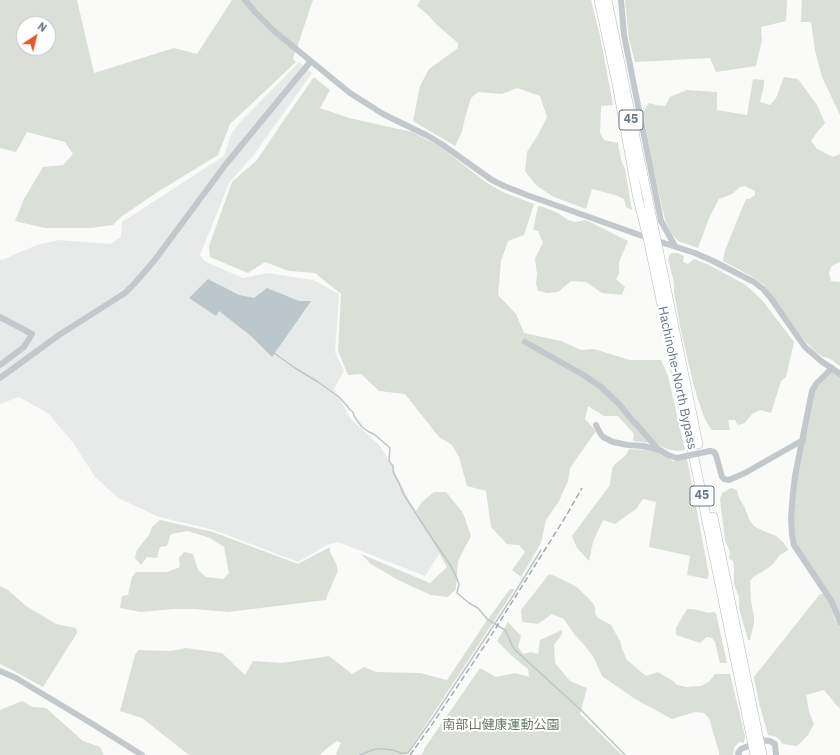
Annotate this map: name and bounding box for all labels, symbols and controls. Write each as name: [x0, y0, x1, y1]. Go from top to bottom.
north arrow: [16, 16, 56, 56]
text: N: [35, 19, 50, 35]
road number: 45: [619, 110, 643, 130]
street label: Hachinohe-North Bypass: [654, 305, 700, 451]
road number: 45: [690, 486, 714, 506]
park label: 南部山健康運動公園: [443, 717, 559, 733]

